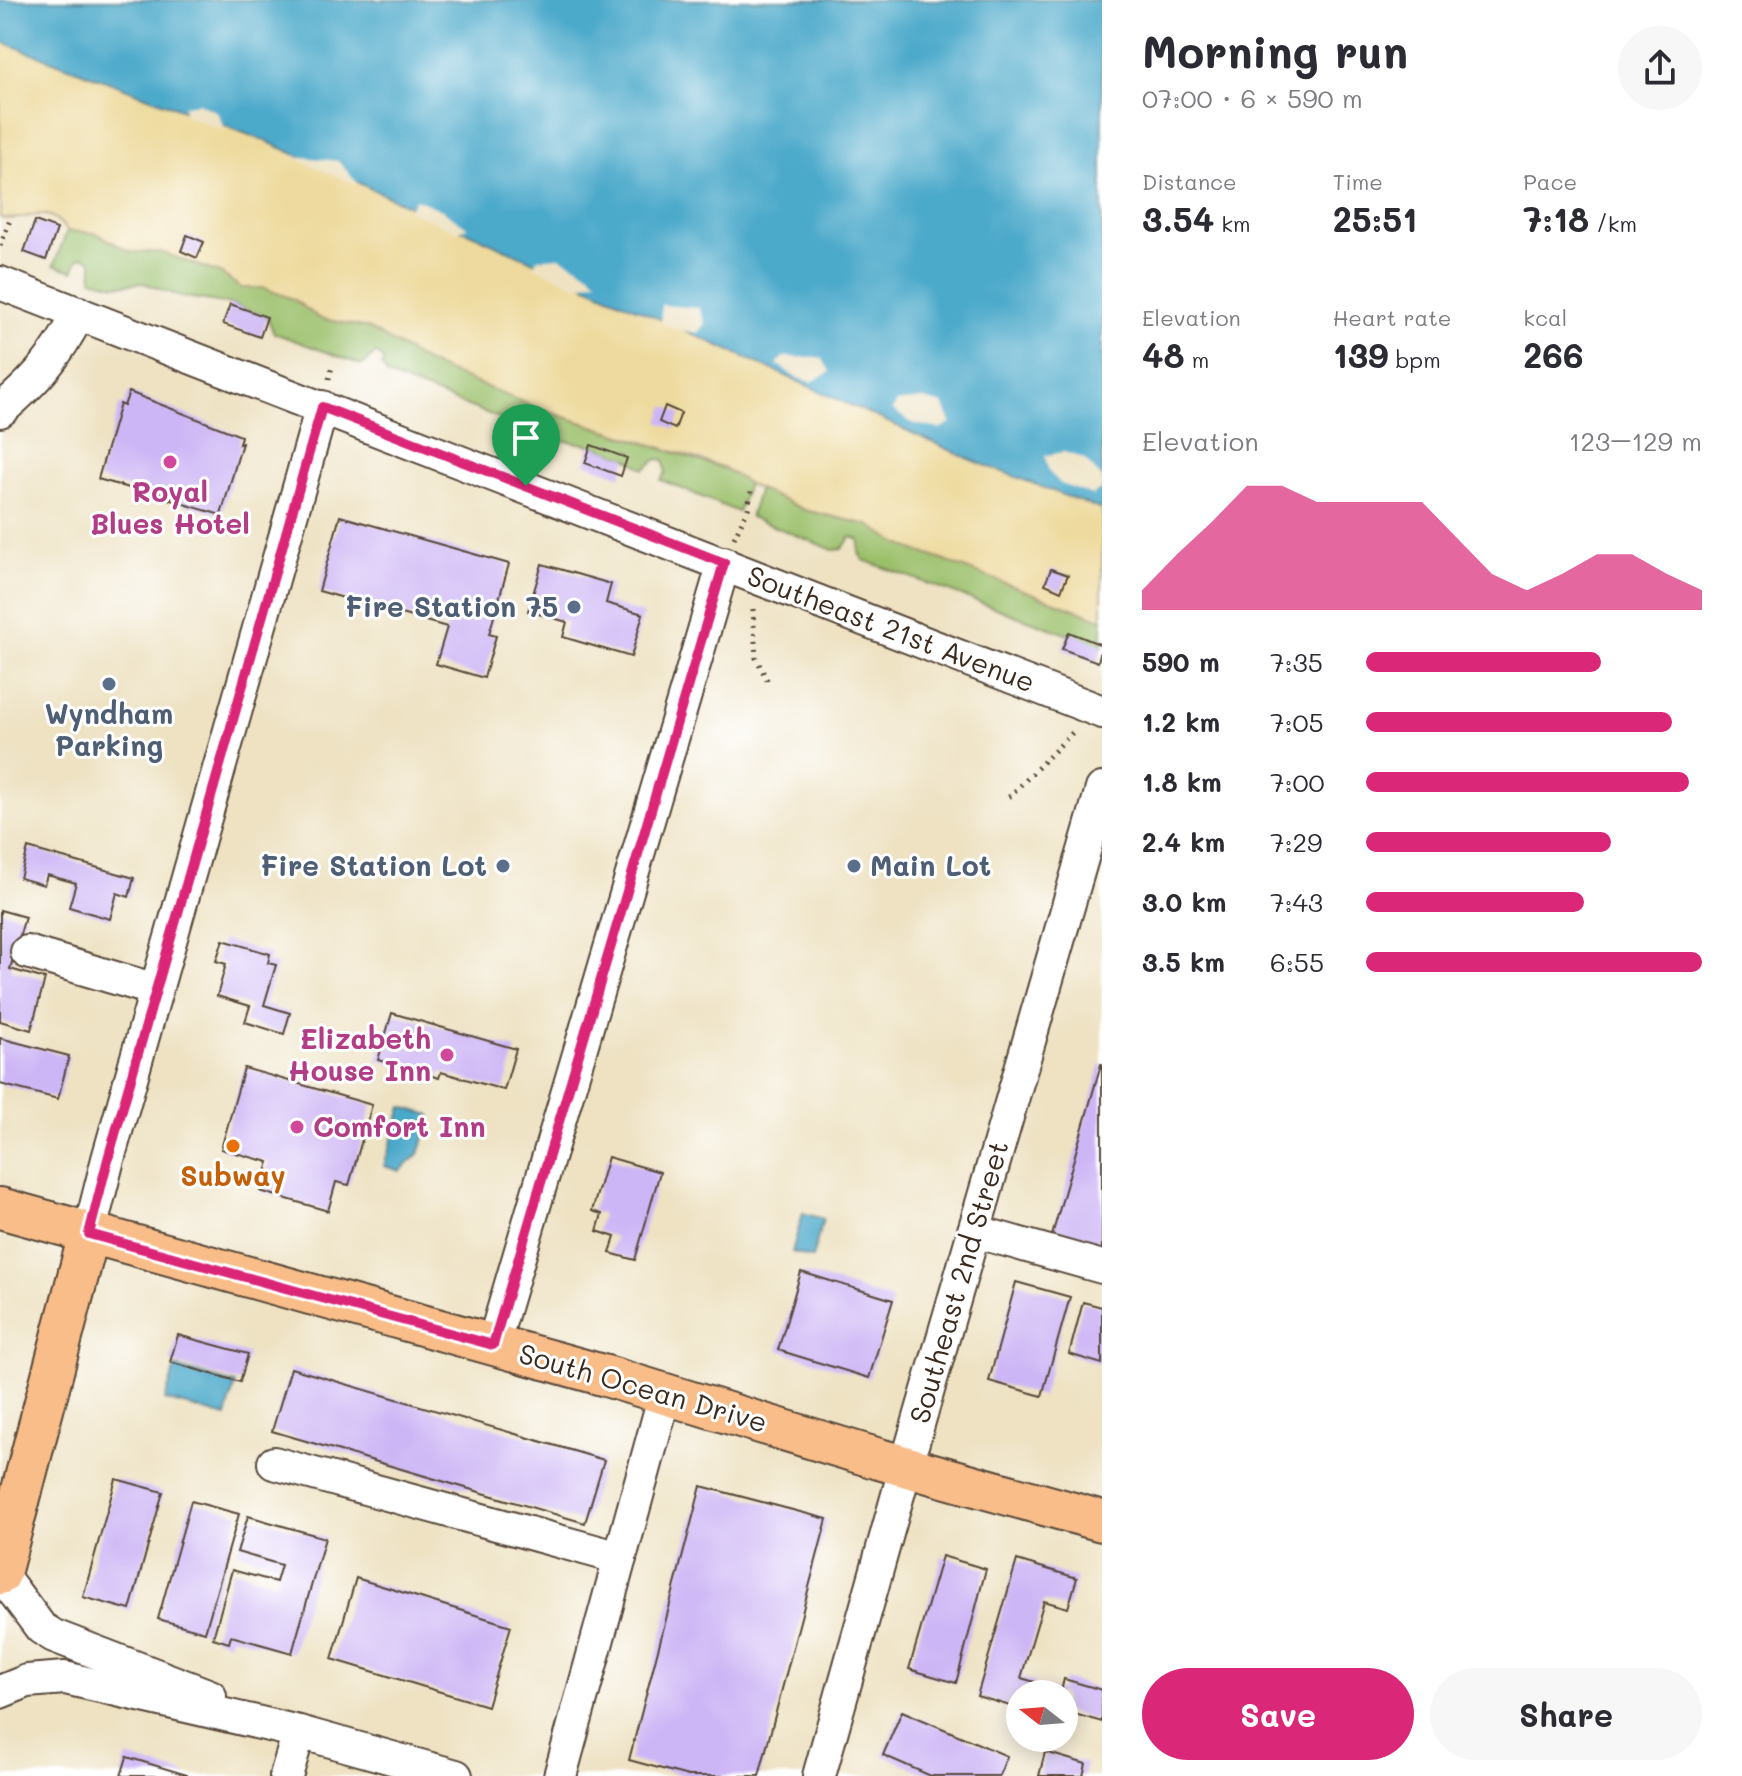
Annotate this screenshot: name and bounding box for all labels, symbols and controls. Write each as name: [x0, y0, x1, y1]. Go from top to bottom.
text: Morning run: [1142, 22, 1408, 79]
button: share: [1618, 26, 1702, 110]
text: 07:00 · 6 × 590 m: [1142, 81, 1363, 115]
text: Distance: [1142, 167, 1237, 196]
text: Time: [1333, 167, 1383, 196]
text: Pace: [1523, 167, 1577, 196]
text: 3.54: [1142, 196, 1214, 241]
text: 25:51: [1333, 196, 1417, 241]
text: 7:18: [1523, 196, 1589, 241]
text: km: [1214, 209, 1251, 238]
text: /km: [1589, 209, 1637, 238]
text: Elevation: [1142, 303, 1241, 332]
text: Heart rate: [1333, 303, 1451, 332]
text: kcal: [1523, 303, 1567, 332]
text: 48: [1142, 332, 1185, 377]
text: 139: [1333, 332, 1389, 377]
text: 266: [1523, 332, 1583, 377]
text: m: [1185, 345, 1209, 374]
text: bpm: [1389, 345, 1441, 374]
pin: [492, 404, 560, 486]
icon: arrive: [504, 416, 548, 460]
text: Elevation: [1142, 424, 1259, 458]
text: 123–129 m: [1569, 424, 1702, 458]
marker: Royal Blues Hotel: [161, 453, 179, 471]
place label: Royal Blues Hotel: [90, 473, 250, 541]
street label: Southeast 21st Avenue: [742, 557, 1040, 700]
place label: Fire Station 75: [345, 588, 558, 624]
marker: Fire Station 75: [565, 598, 583, 616]
text: 590 m: [1142, 645, 1220, 679]
text: 7:35: [1270, 645, 1323, 679]
marker: Wyndham Parking: [100, 675, 118, 693]
place label: Wyndham Parking: [45, 695, 173, 763]
text: 1.2 km: [1142, 705, 1220, 739]
text: 7:05: [1270, 705, 1324, 739]
text: 1.8 km: [1142, 765, 1222, 799]
text: 7:00: [1270, 765, 1325, 799]
text: 2.4 km: [1142, 825, 1225, 859]
text: 7:29: [1270, 825, 1322, 859]
place label: Fire Station Lot: [260, 847, 487, 883]
place label: Main Lot: [870, 847, 991, 883]
marker: Fire Station Lot: [494, 857, 512, 875]
marker: Main Lot: [845, 857, 863, 875]
text: 3.0 km: [1142, 885, 1226, 919]
text: 7:43: [1270, 885, 1323, 919]
text: 3.5 km: [1142, 945, 1225, 979]
text: 6:55: [1270, 945, 1324, 979]
place label: Elizabeth House Inn: [288, 1020, 431, 1088]
marker: Elizabeth House Inn: [438, 1046, 456, 1064]
place label: Comfort Inn: [313, 1108, 486, 1144]
marker: Comfort Inn: [288, 1118, 306, 1136]
street label: Southeast 2nd Street: [900, 1136, 1016, 1427]
marker: Subway: [224, 1137, 242, 1155]
place label: Subway: [180, 1157, 286, 1194]
street label: South Ocean Drive: [515, 1334, 772, 1440]
button: Save: [1142, 1668, 1414, 1760]
button: Share: [1430, 1668, 1702, 1760]
north arrow: [1006, 1680, 1078, 1752]
map controls: [1006, 1680, 1078, 1752]

